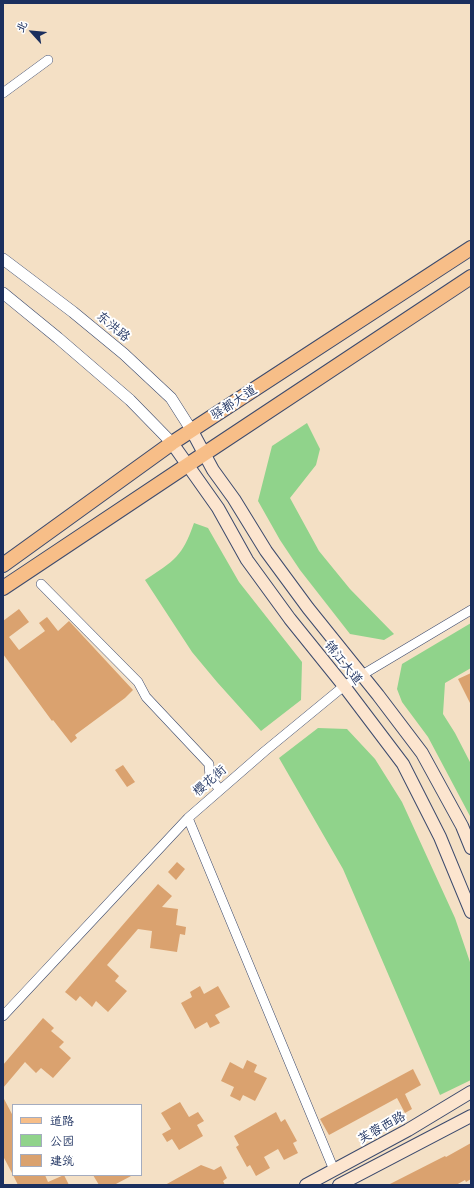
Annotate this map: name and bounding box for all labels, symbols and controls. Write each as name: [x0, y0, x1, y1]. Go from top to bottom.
north arrow: [12, 12, 52, 52]
text: 北: [13, 18, 30, 35]
street label: 东洪路: [93, 308, 133, 346]
street label: 驿都大道: [208, 382, 260, 424]
street label: 锦江大道: [321, 638, 365, 688]
street label: 樱花街: [190, 762, 230, 800]
legend: [12, 1104, 142, 1176]
street label: 芙蓉西路: [355, 1109, 409, 1147]
text: 道路: [50, 1112, 74, 1129]
text: 公园: [50, 1132, 74, 1149]
text: 建筑: [50, 1152, 74, 1169]

